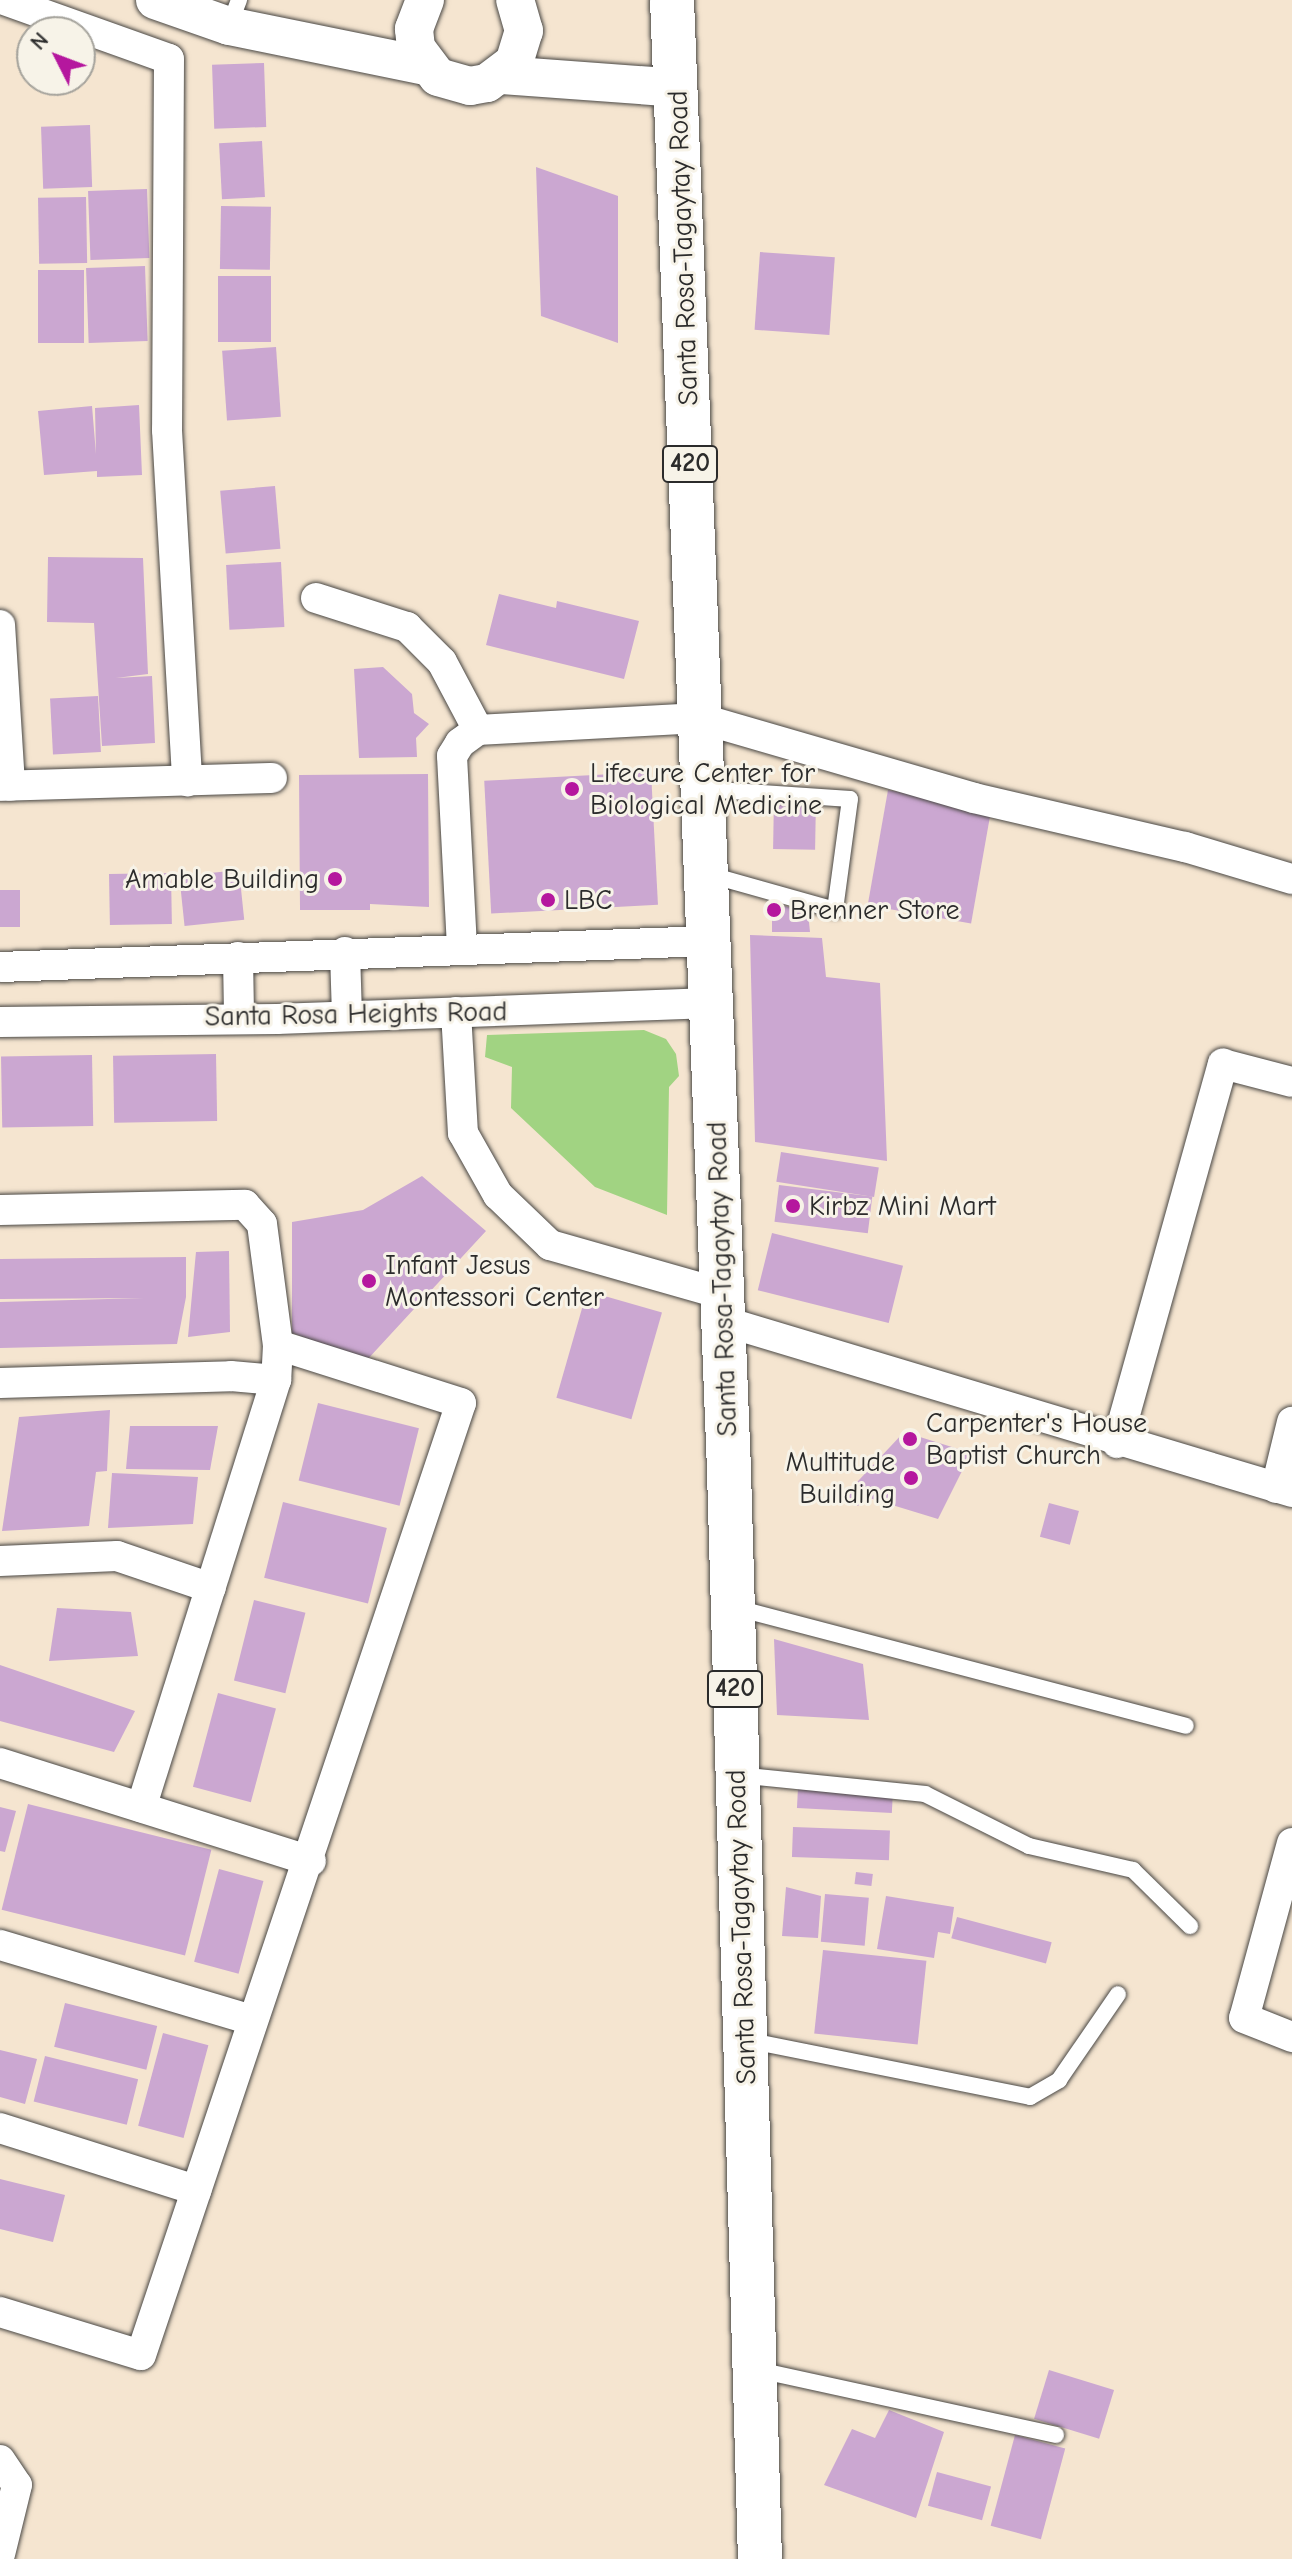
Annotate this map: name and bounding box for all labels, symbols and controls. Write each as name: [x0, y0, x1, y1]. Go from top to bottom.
north arrow: [16, 16, 96, 96]
text: N: [25, 27, 54, 55]
street label: Santa Rosa-Tagaytay Road: [661, 90, 705, 406]
road number: 420: [660, 442, 720, 486]
place label: Lifecure Center for Biological Medicine: [590, 756, 822, 822]
marker: Lifecure Center for Biological Medicine: [561, 778, 583, 800]
place label: Amable Building: [125, 862, 319, 896]
marker: Amable Building: [326, 870, 344, 888]
place label: LBC: [564, 883, 613, 917]
marker: LBC: [539, 891, 557, 909]
place label: Brenner Store: [790, 893, 960, 927]
marker: Brenner Store: [765, 901, 783, 919]
street label: Santa Rosa Heights Road: [204, 995, 508, 1033]
street label: Santa Rosa-Tagaytay Road: [700, 1121, 744, 1437]
place label: Kirbz Mini Mart: [809, 1189, 996, 1223]
marker: Kirbz Mini Mart: [784, 1197, 802, 1215]
place label: Infant Jesus Montessori Center: [385, 1248, 604, 1314]
marker: Infant Jesus Montessori Center: [360, 1272, 378, 1290]
place label: Carpenter's House Baptist Church: [926, 1406, 1147, 1472]
marker: Carpenter's House Baptist Church: [901, 1430, 919, 1448]
place label: Multitude Building: [786, 1445, 895, 1511]
marker: Multitude Building: [902, 1469, 920, 1487]
road number: 420: [705, 1667, 765, 1711]
street label: Santa Rosa-Tagaytay Road: [719, 1769, 763, 2085]

